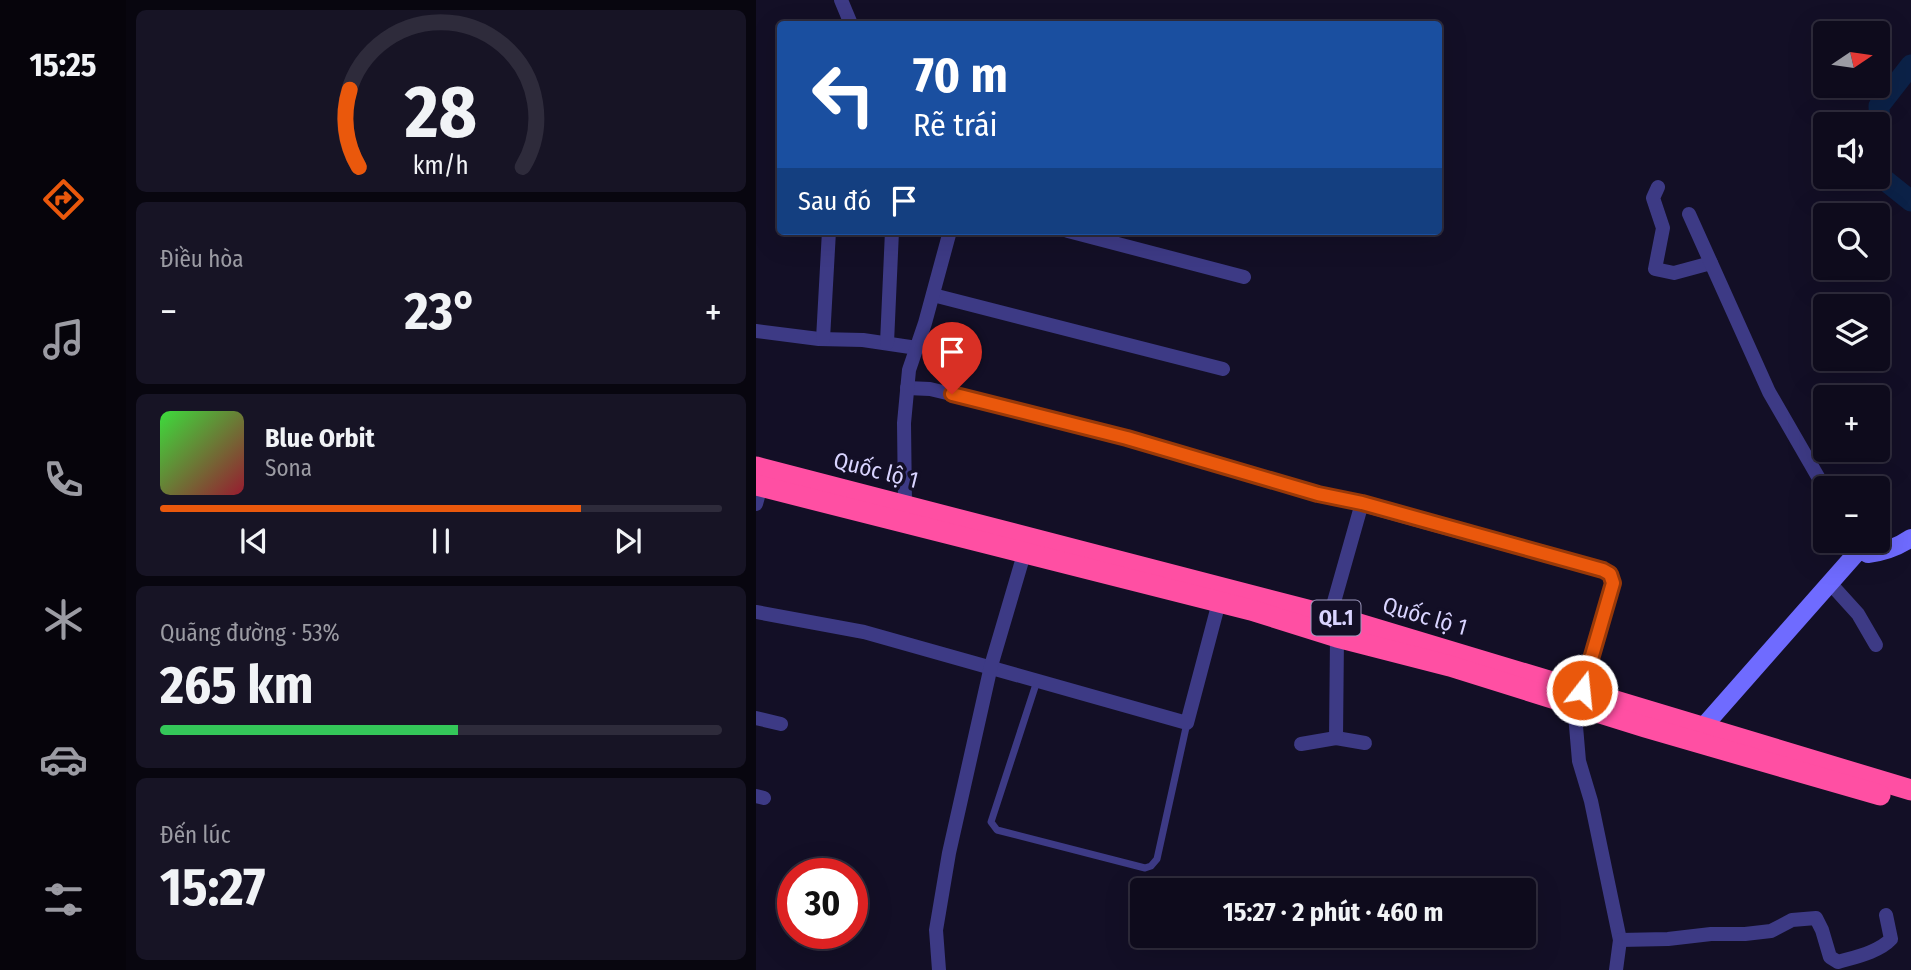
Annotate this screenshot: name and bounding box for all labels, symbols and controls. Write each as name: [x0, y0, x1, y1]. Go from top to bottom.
north arrow: [1813, 21, 1890, 98]
map controls: [1813, 21, 1890, 553]
text: 15:25: [29, 46, 97, 84]
text: 70 m: [913, 46, 1008, 105]
icon: left: [798, 49, 889, 140]
text: 28: [404, 69, 477, 156]
text: Rẽ trái: [913, 106, 998, 144]
button: sound: [1813, 112, 1890, 189]
text: km/h: [413, 151, 469, 181]
icon: directions: [39, 175, 88, 224]
icon: arrive: [885, 182, 923, 220]
text: Sau đó: [798, 186, 871, 217]
button: search: [1813, 203, 1890, 280]
text: Điều hòa: [160, 245, 244, 273]
text: 23°: [404, 280, 477, 343]
text: −: [160, 289, 177, 335]
text: +: [705, 289, 722, 335]
button: layers: [1813, 294, 1890, 371]
icon: music: [39, 315, 88, 364]
pin: [922, 322, 982, 394]
icon: arrive: [933, 333, 971, 371]
button: +: [1813, 385, 1890, 462]
text: Blue Orbit: [265, 423, 375, 454]
street label: Quốc lộ 1: [831, 446, 921, 494]
text: Sona: [265, 454, 312, 482]
icon: phone: [39, 455, 88, 504]
button: −: [1813, 476, 1890, 553]
icon: previous: [235, 522, 273, 560]
icon: pause: [422, 522, 460, 560]
icon: next: [609, 522, 647, 560]
street label: Quốc lộ 1: [1380, 591, 1470, 641]
icon: climate: [39, 595, 88, 644]
road number: QL.1: [1312, 600, 1360, 636]
text: Quãng đường · 53%: [160, 619, 340, 647]
position arrow: [1545, 653, 1619, 727]
text: 265 km: [160, 654, 314, 717]
icon: car: [39, 735, 88, 784]
text: Đến lúc: [160, 821, 230, 849]
text: 15:27: [160, 856, 265, 919]
speed limit sign: 30: [777, 858, 868, 949]
icon: filters: [39, 875, 88, 924]
text: 15:27 · 2 phút · 460 m: [1223, 897, 1443, 928]

